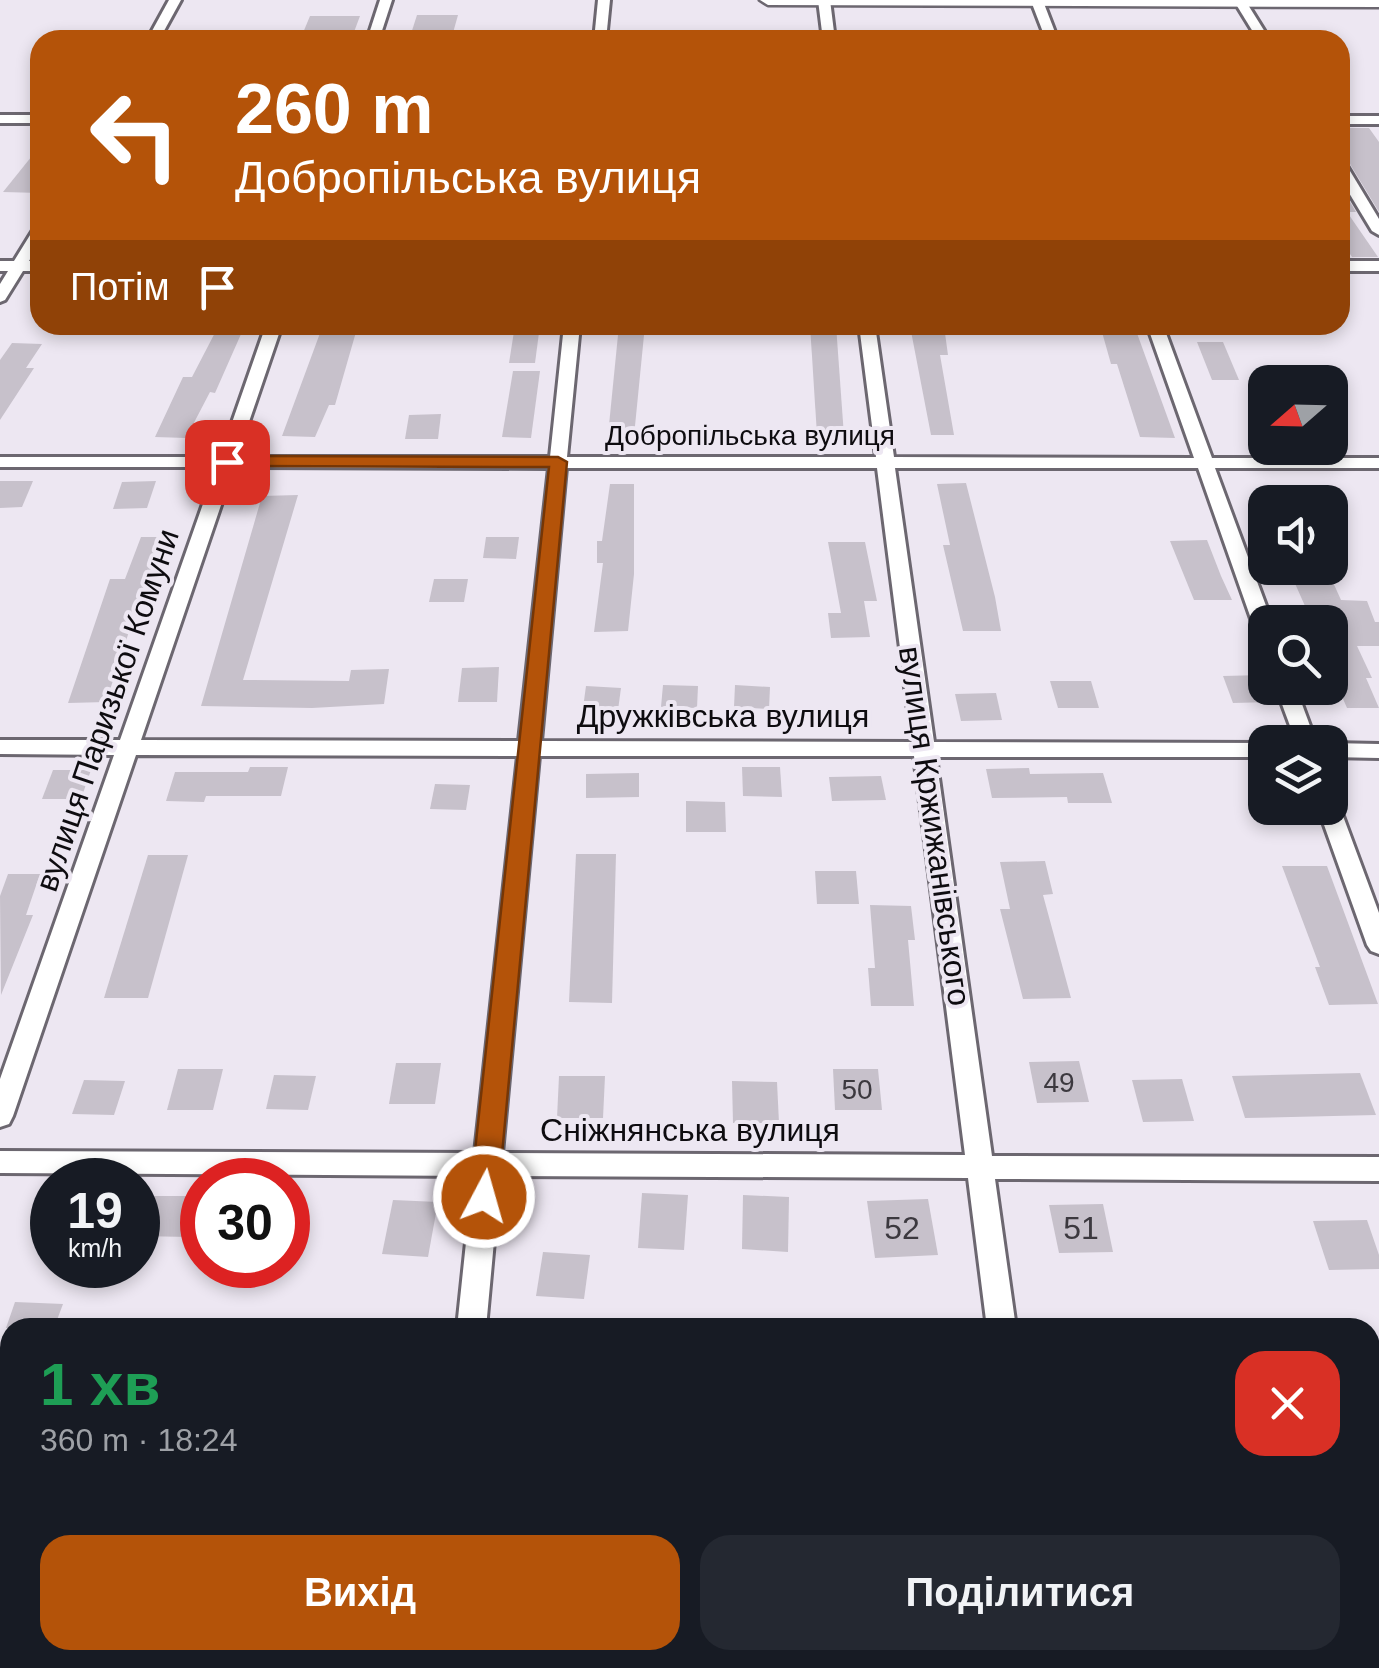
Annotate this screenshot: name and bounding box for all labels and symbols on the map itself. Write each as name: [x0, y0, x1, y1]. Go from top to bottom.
north arrow: [1248, 365, 1348, 465]
pin: [185, 420, 270, 505]
street label: Добропільська вулиця: [605, 420, 895, 451]
street label: вулиця Паризької Комуни: [28, 524, 186, 896]
street label: вулиця Кржижанівського: [892, 644, 978, 1008]
street label: Дружківська вулиця: [577, 698, 869, 734]
house number: 49: [1043, 1067, 1075, 1098]
house number: 50: [841, 1074, 873, 1105]
street label: Сніжнянська вулиця: [540, 1112, 840, 1148]
position arrow: [432, 1145, 536, 1249]
speed limit sign: 30: [180, 1158, 310, 1288]
house number: 52: [884, 1210, 920, 1246]
house number: 51: [1063, 1210, 1099, 1246]

